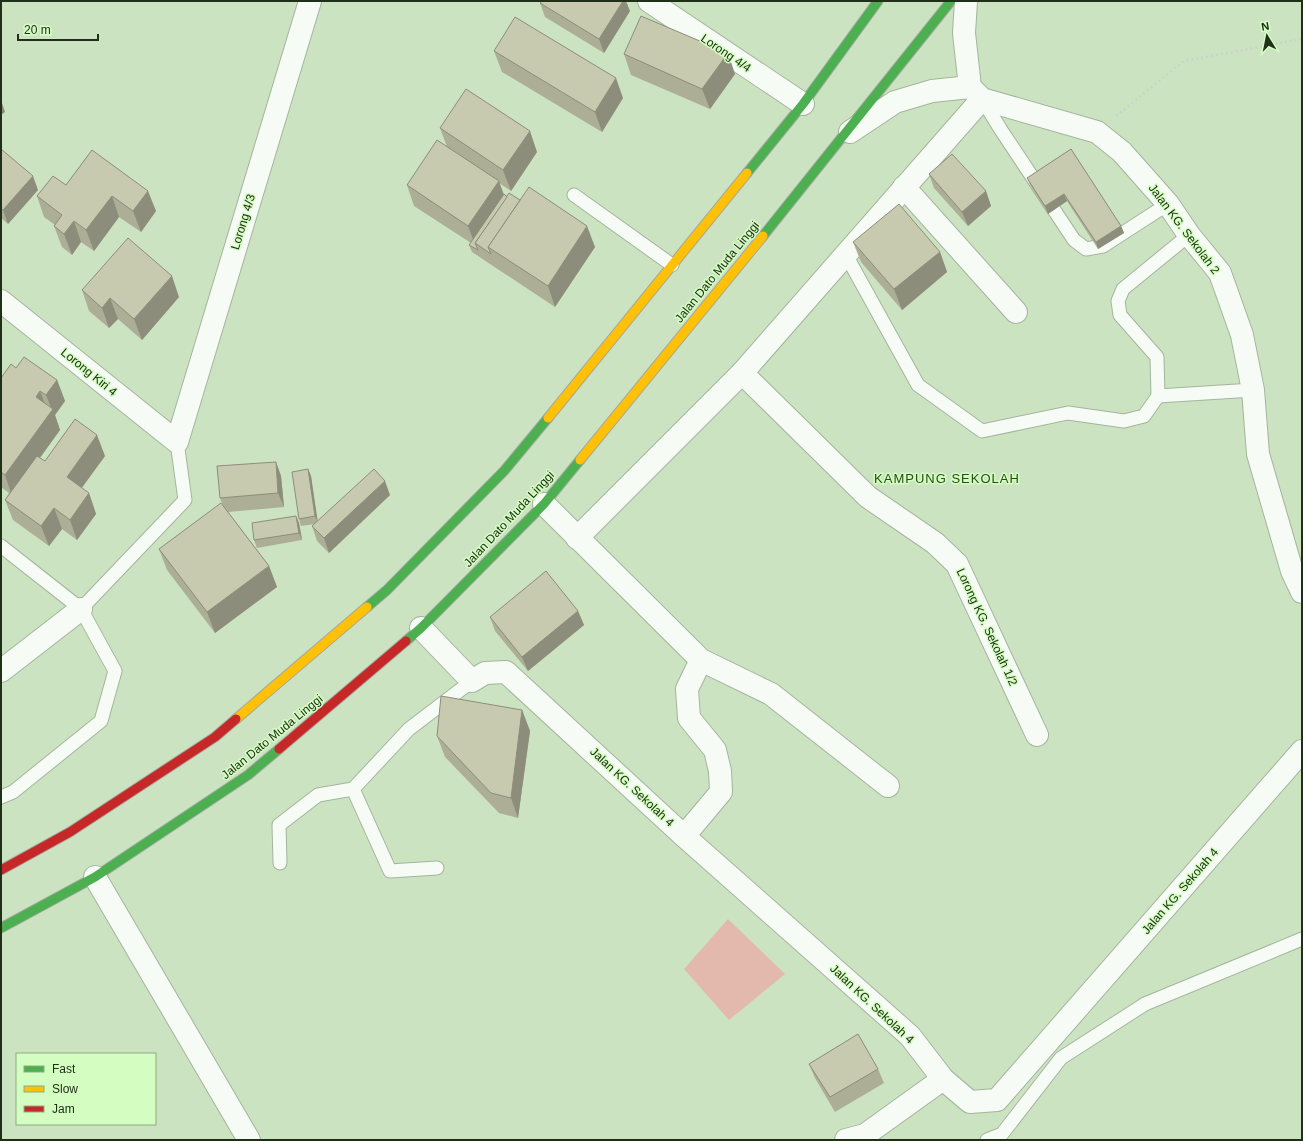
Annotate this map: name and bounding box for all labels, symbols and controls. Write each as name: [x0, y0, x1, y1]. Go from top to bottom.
scale bar: [18, 16, 98, 42]
north arrow: [1247, 16, 1287, 56]
text: N: [1260, 20, 1270, 33]
text: 20 m: [24, 23, 51, 37]
street label: Lorong 4/4: [698, 31, 754, 75]
street label: Jalan KG. Sekolah 2: [1145, 181, 1223, 277]
street label: Lorong 4/3: [228, 192, 258, 251]
street label: Jalan Dato Muda Linggi: [672, 219, 762, 325]
street label: Lorong Kiri 4: [58, 345, 120, 399]
street label: Jalan Dato Muda Linggi: [461, 468, 557, 570]
district label: KAMPUNG SEKOLAH: [874, 471, 1020, 486]
street label: Lorong KG. Sekolah 1/2: [954, 566, 1021, 688]
street label: Jalan Dato Muda Linggi: [219, 692, 325, 782]
street label: Jalan KG. Sekolah 4: [587, 745, 677, 830]
street label: Jalan KG. Sekolah 4: [1139, 845, 1221, 937]
street label: Jalan KG. Sekolah 4: [827, 962, 917, 1047]
legend: [16, 1053, 156, 1125]
text: Fast: [52, 1062, 76, 1076]
text: Slow: [52, 1082, 78, 1096]
text: Jam: [52, 1102, 75, 1116]

